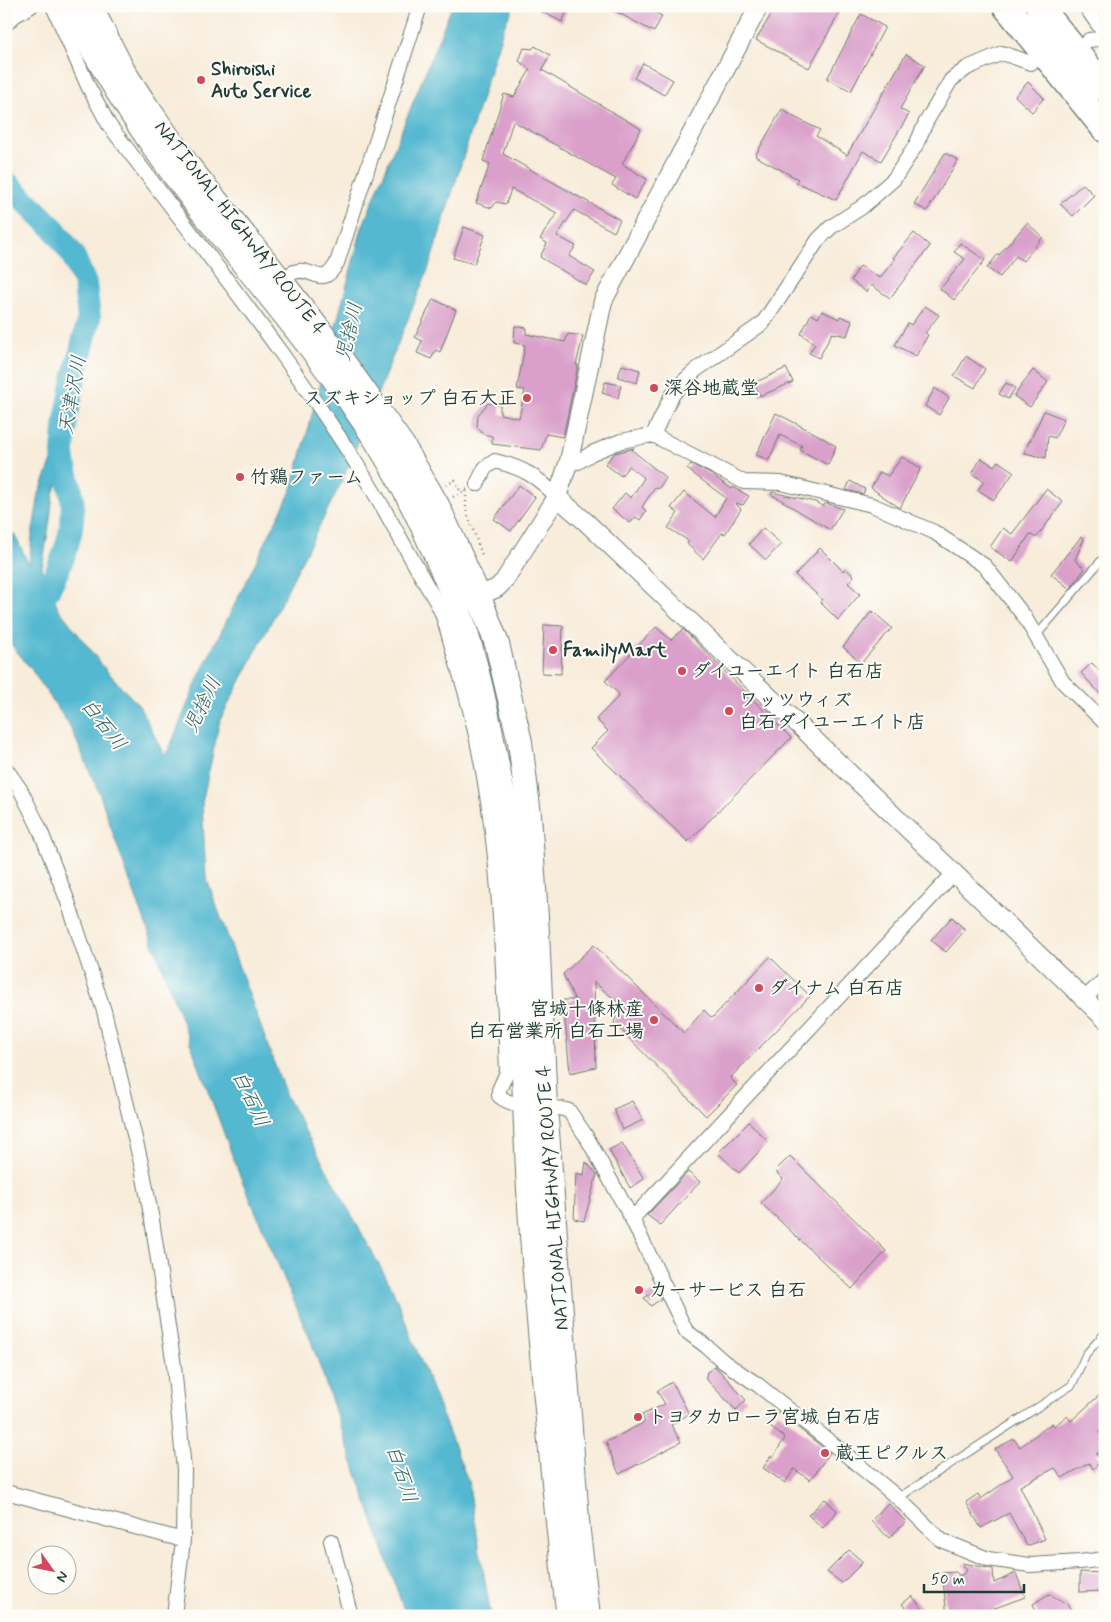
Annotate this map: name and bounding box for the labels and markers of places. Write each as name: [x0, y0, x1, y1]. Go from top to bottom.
place label: Shiroishi Auto Service: [211, 57, 312, 104]
marker: Shiroishi Auto Service: [195, 74, 207, 86]
place label: 深谷地蔵堂: [664, 376, 759, 401]
marker: 深谷地蔵堂: [648, 382, 660, 394]
place label: スズキショップ 白石大正: [304, 386, 517, 411]
marker: スズキショップ 白石大正: [521, 392, 533, 404]
place label: 竹鶏ファーム: [250, 465, 363, 490]
marker: 竹鶏ファーム: [234, 471, 246, 483]
place label: FamilyMart: [563, 638, 667, 664]
marker: FamilyMart: [547, 644, 559, 656]
place label: ダイユーエイト 白石店: [692, 659, 884, 684]
marker: ダイユーエイト 白石店: [676, 665, 688, 677]
place label: ワッツウィズ 白石ダイユーエイト店: [739, 688, 926, 735]
marker: ワッツウィズ 白石ダイユーエイト店: [723, 705, 735, 717]
place label: ダイナム 白石店: [769, 976, 904, 1001]
marker: ダイナム 白石店: [753, 982, 765, 994]
place label: 宮城十條林産 白石営業所 白石工場: [468, 997, 644, 1044]
marker: 宮城十條林産 白石営業所 白石工場: [648, 1014, 660, 1026]
place label: カーサービス 白石: [649, 1278, 807, 1303]
marker: カーサービス 白石: [633, 1284, 645, 1296]
place label: トヨタカローラ宮城 白石店: [648, 1405, 881, 1430]
marker: トヨタカローラ宮城 白石店: [632, 1411, 644, 1423]
place label: 蔵王ピクルス: [835, 1441, 948, 1466]
marker: 蔵王ピクルス: [819, 1447, 831, 1459]

